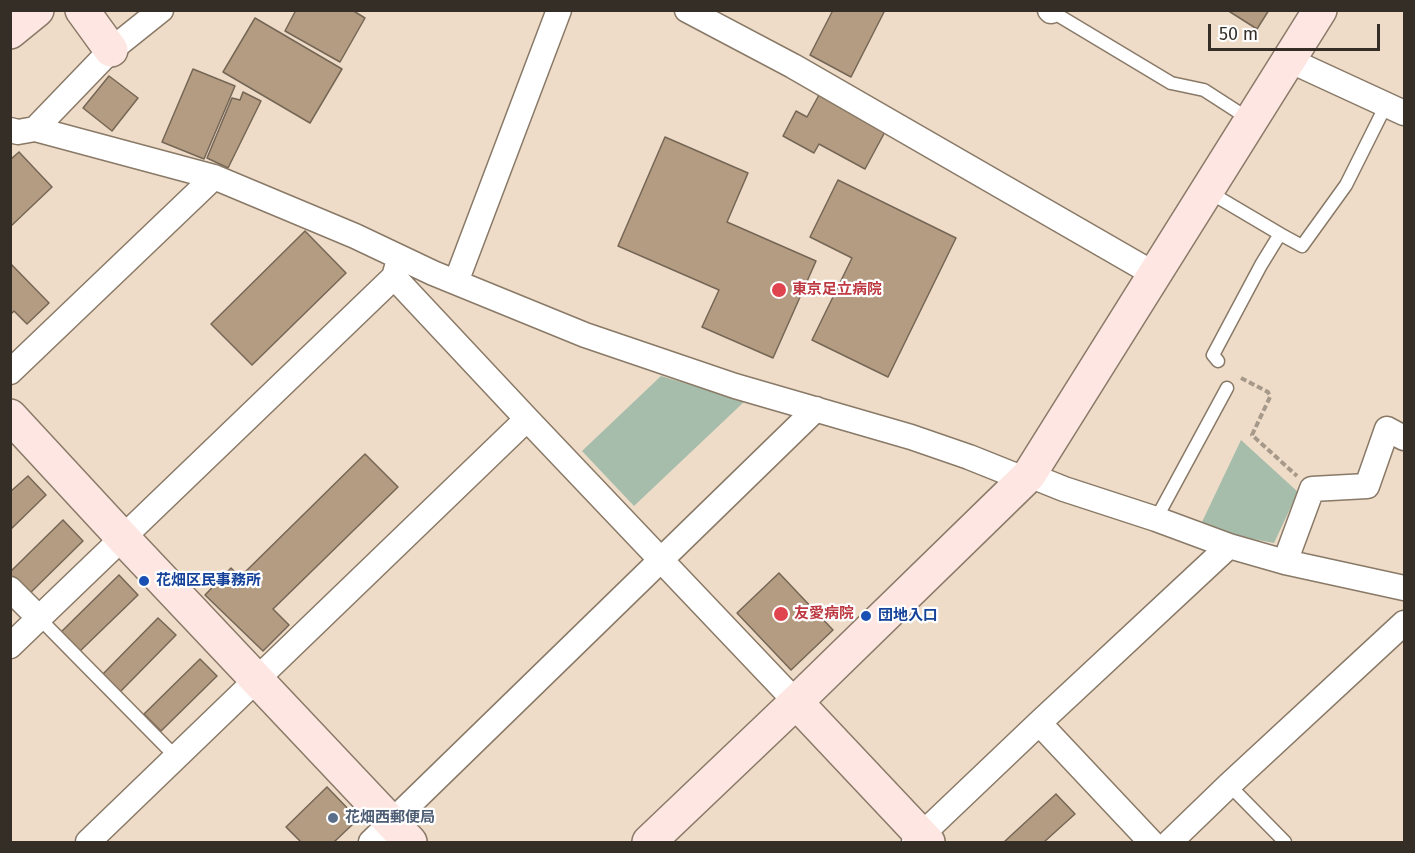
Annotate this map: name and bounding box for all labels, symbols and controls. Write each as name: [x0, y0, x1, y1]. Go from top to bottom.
scale bar: [1211, 12, 1384, 50]
text: 50 m: [1219, 23, 1258, 45]
marker: 東京足立病院: [770, 281, 788, 299]
place label: 東京足立病院: [792, 281, 882, 299]
place label: 花畑区民事務所: [156, 572, 261, 590]
marker: 花畑区民事務所: [137, 574, 151, 588]
marker: 友愛病院: [772, 605, 790, 623]
place label: 友愛病院: [794, 605, 854, 623]
place label: 団地入口: [878, 607, 938, 625]
marker: 団地入口: [859, 609, 873, 623]
place label: 花畑西郵便局: [345, 809, 435, 827]
marker: 花畑西郵便局: [326, 811, 340, 825]

